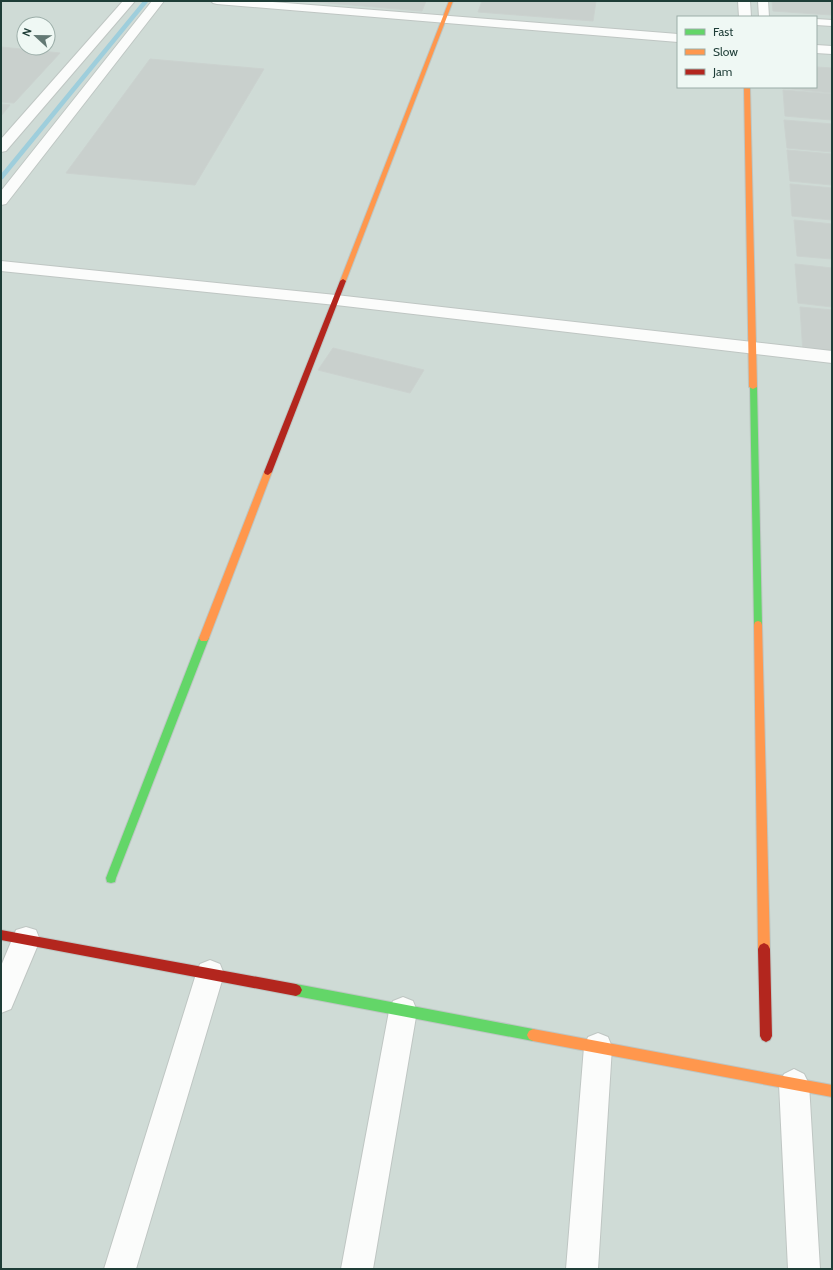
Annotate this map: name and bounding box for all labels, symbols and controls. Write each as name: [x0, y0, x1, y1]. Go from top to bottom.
north arrow: [16, 16, 56, 56]
legend: [677, 16, 817, 88]
text: Fast: [713, 24, 733, 39]
text: N: [19, 26, 35, 38]
text: Slow: [713, 44, 738, 59]
text: Jam: [712, 64, 732, 79]

